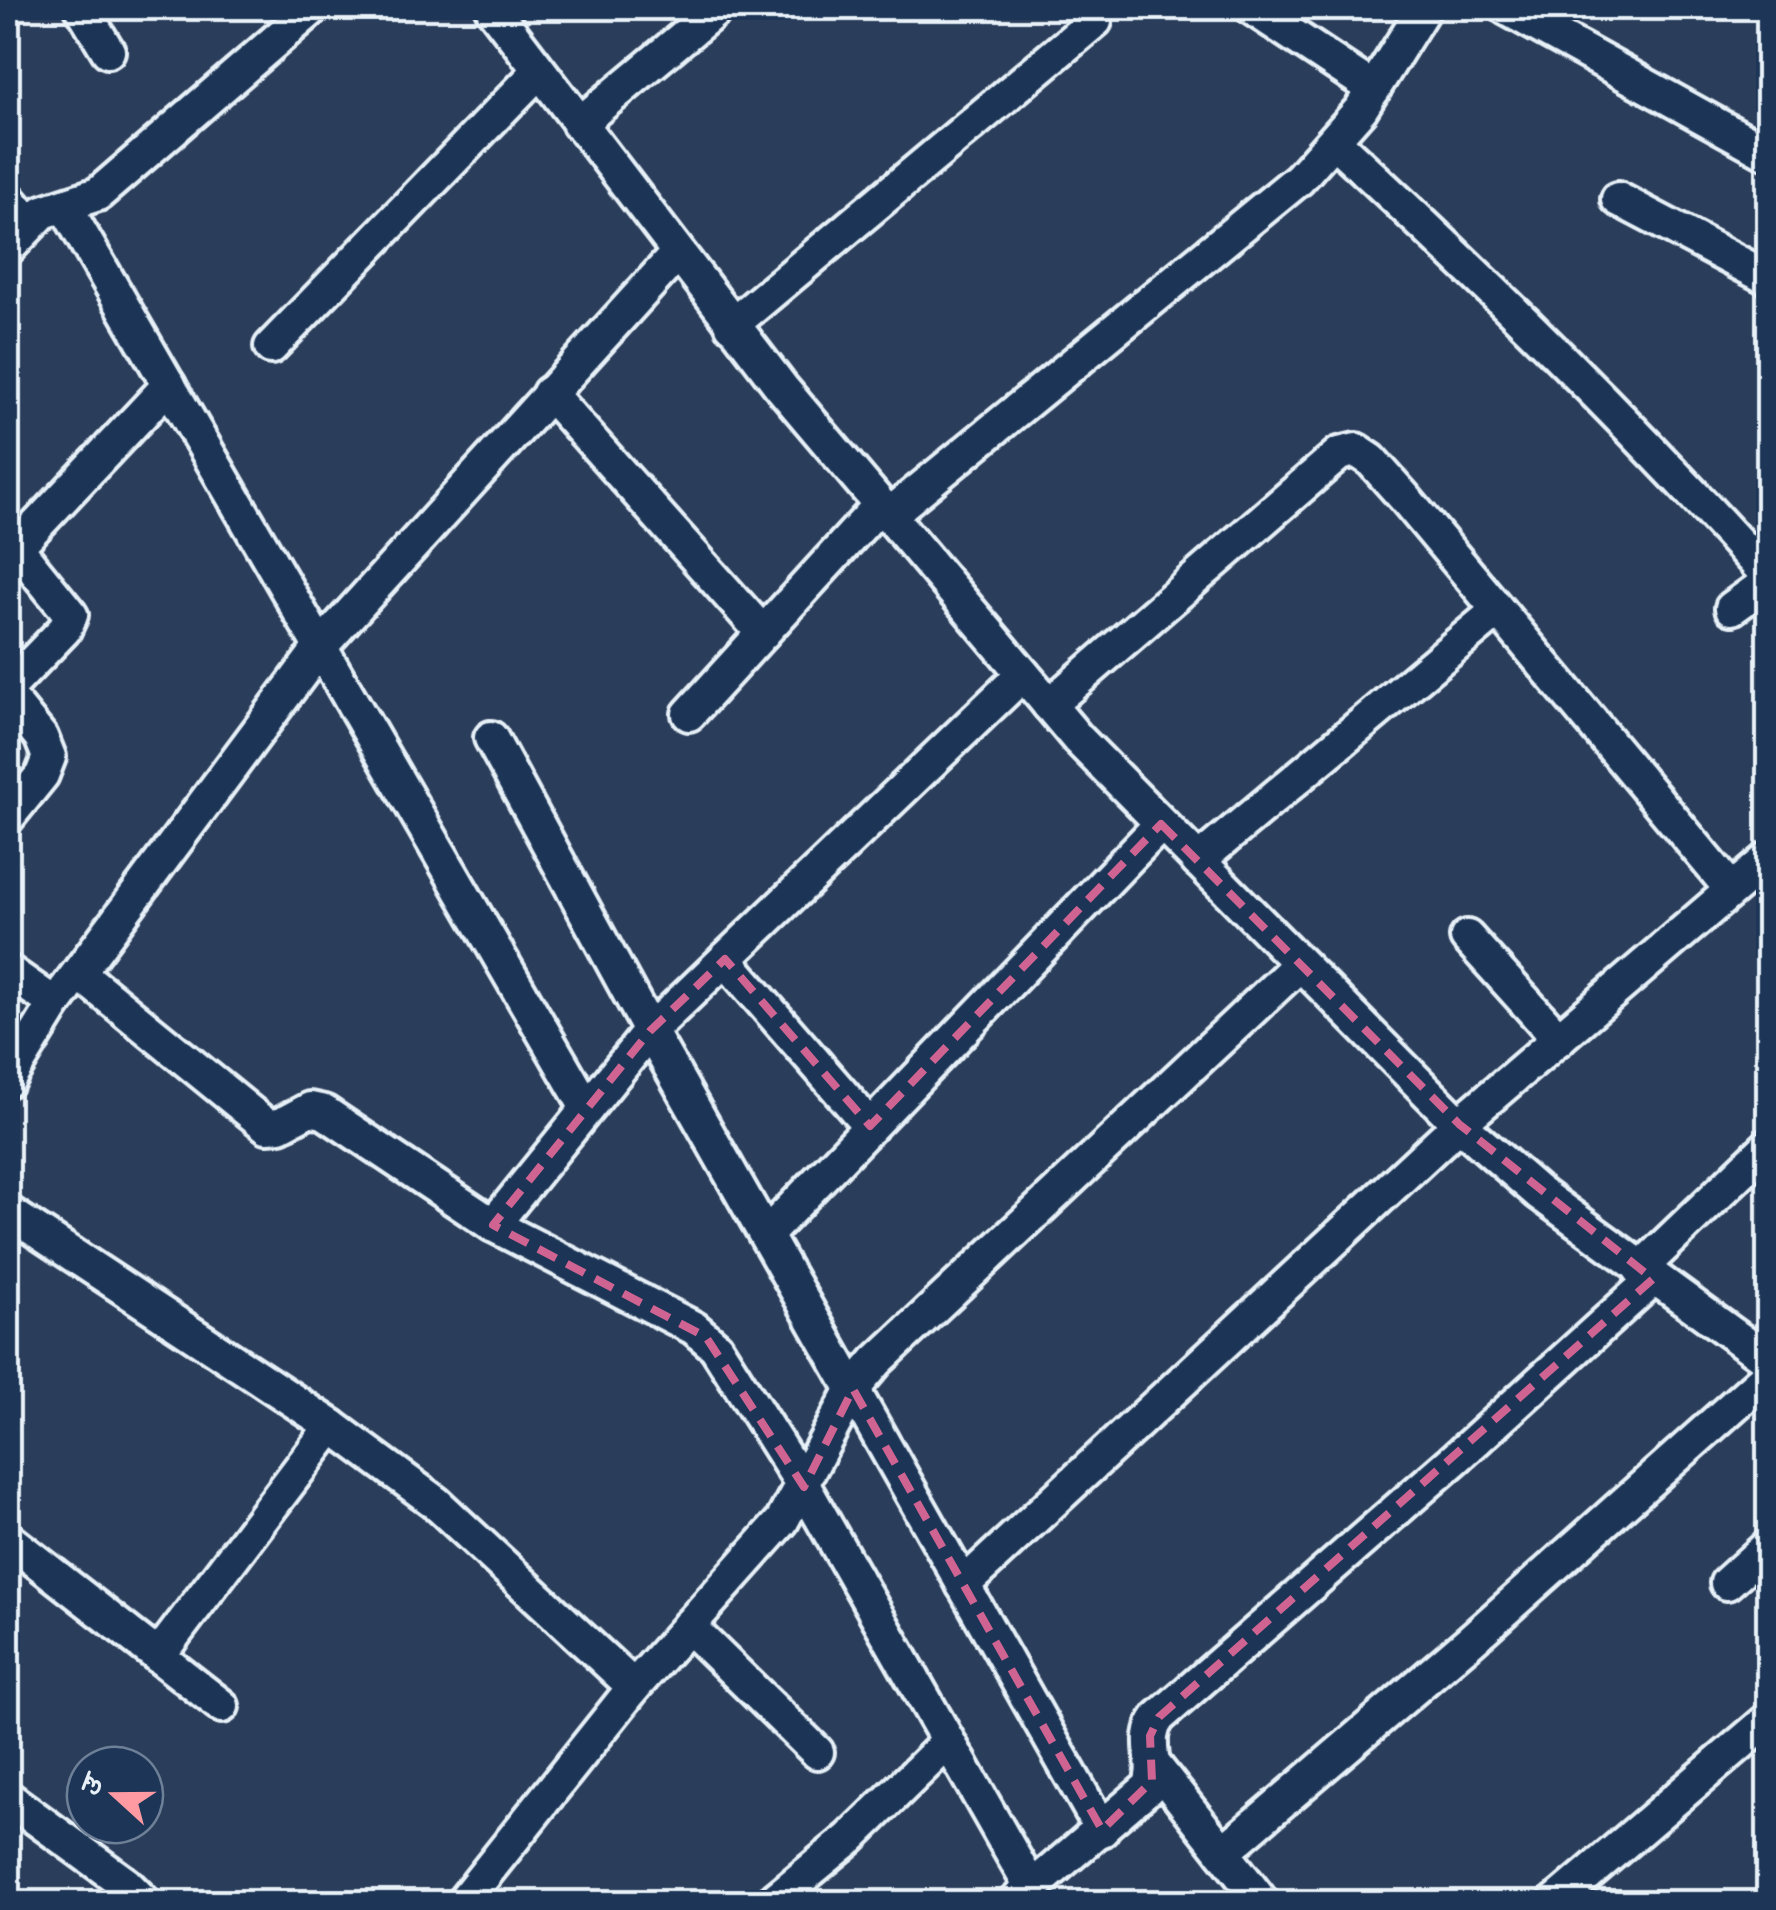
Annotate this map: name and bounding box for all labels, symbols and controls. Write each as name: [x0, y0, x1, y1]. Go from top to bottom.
north arrow: [65, 1745, 165, 1845]
text: उ: [70, 1766, 120, 1803]

